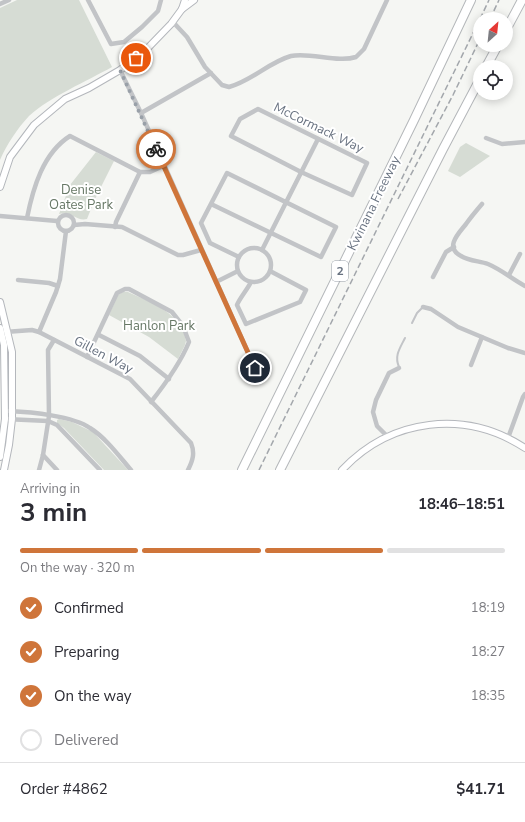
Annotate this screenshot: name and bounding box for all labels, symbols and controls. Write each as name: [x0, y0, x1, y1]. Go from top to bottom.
north arrow: [473, 12, 513, 52]
map controls: [473, 12, 513, 100]
pin: [119, 41, 153, 75]
icon: bag: [125, 47, 147, 69]
button: locate: [473, 60, 513, 100]
street label: McCormack Way: [270, 98, 367, 158]
courier: [136, 129, 176, 169]
icon: bike: [145, 138, 167, 160]
street label: Kwinana Freeway: [343, 153, 405, 254]
park label: Denise Oates Park: [49, 181, 113, 214]
road number: 2: [332, 261, 348, 281]
park label: Hanlon Park: [123, 317, 195, 335]
street label: Gillen Way: [71, 332, 137, 378]
pin: [238, 351, 272, 385]
icon: home: [244, 357, 266, 379]
text: Arriving in: [20, 480, 80, 498]
text: 18:46–18:51: [418, 494, 505, 514]
text: 3 min: [20, 495, 87, 530]
text: On the way · 320 m: [20, 559, 135, 577]
icon: check: [20, 597, 42, 619]
text: Confirmed: [54, 598, 124, 618]
text: 18:19: [471, 599, 505, 617]
icon: check: [20, 641, 42, 663]
text: Preparing: [54, 642, 119, 662]
text: 18:27: [471, 643, 505, 661]
icon: check: [20, 685, 42, 707]
text: On the way: [54, 686, 132, 706]
text: 18:35: [471, 687, 505, 705]
text: Delivered: [54, 730, 119, 750]
text: Order #4862: [20, 779, 108, 799]
text: $41.71: [456, 779, 505, 799]

